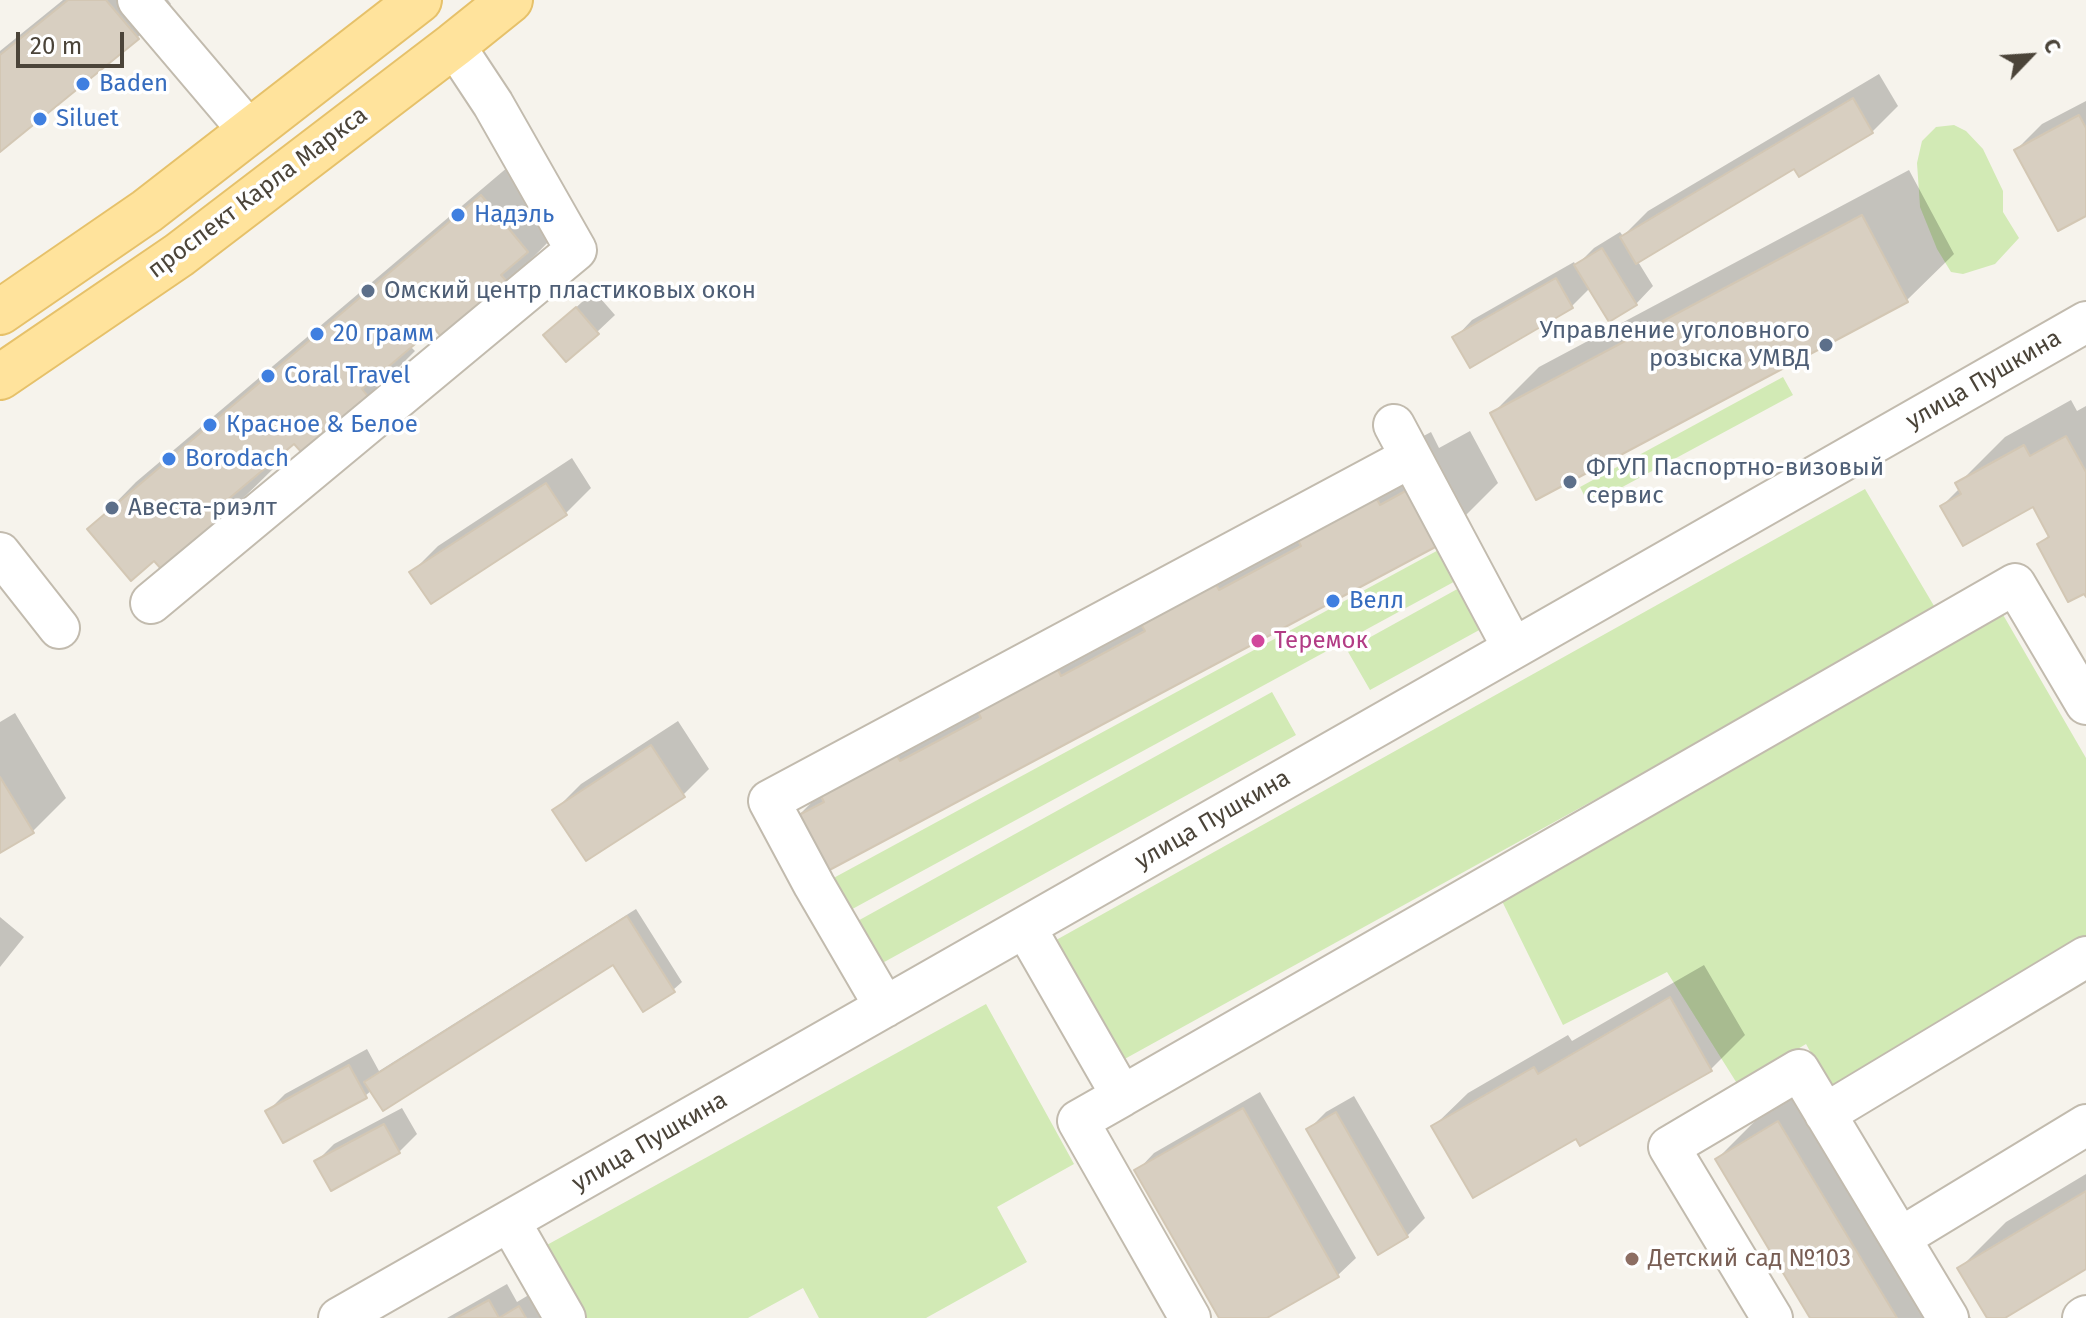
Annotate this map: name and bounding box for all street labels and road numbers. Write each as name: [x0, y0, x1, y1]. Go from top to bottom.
street label: проспект Карла Маркса: [142, 101, 374, 285]
street label: улица Пушкина: [1901, 324, 2067, 436]
street label: улица Пушкина: [1130, 764, 1296, 876]
street label: улица Пушкина: [567, 1086, 733, 1198]

